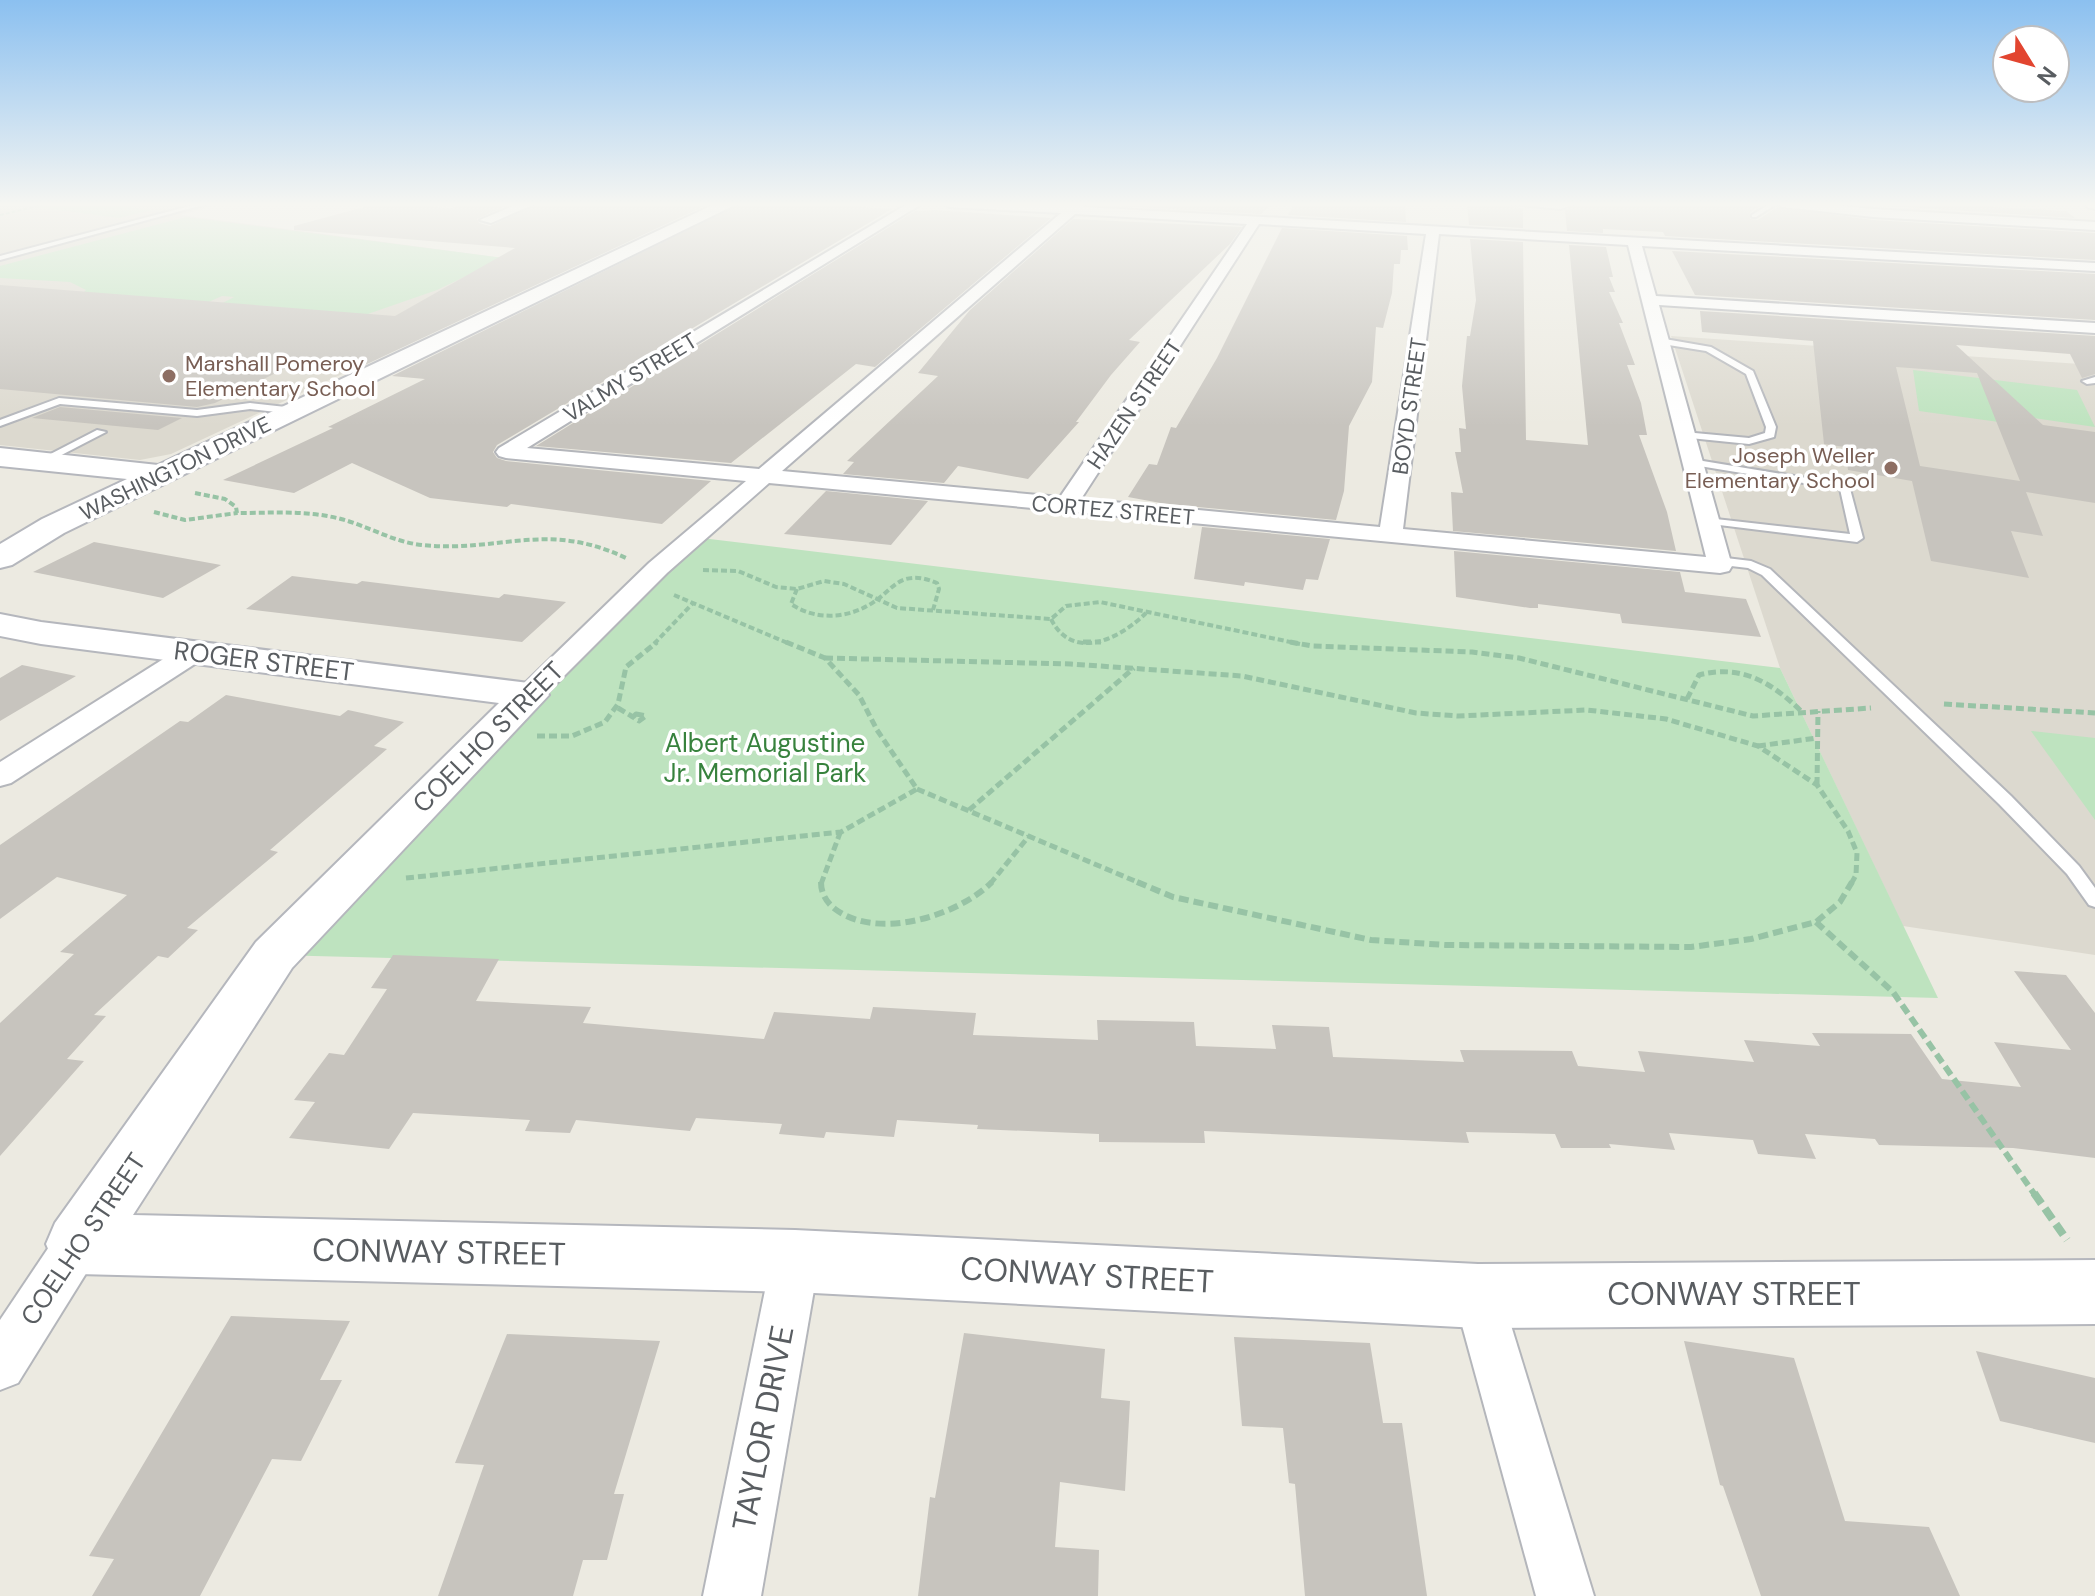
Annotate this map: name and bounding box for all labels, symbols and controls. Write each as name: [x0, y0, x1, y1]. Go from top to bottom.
north arrow: [1991, 24, 2071, 104]
text: N: [2030, 61, 2063, 91]
street label: VALMY STREET: [558, 326, 702, 429]
street label: HAZEN STREET: [1080, 334, 1188, 475]
street label: BOYD STREET: [1386, 336, 1433, 476]
place label: Marshall Pomeroy Elementary School: [185, 349, 375, 403]
marker: Marshall Pomeroy Elementary School: [160, 367, 178, 385]
street label: WASHINGTON DRIVE: [75, 410, 276, 527]
place label: Joseph Weller Elementary School: [1685, 441, 1875, 495]
marker: Joseph Weller Elementary School: [1882, 459, 1900, 477]
street label: CORTEZ STREET: [1030, 489, 1196, 532]
street label: ROGER STREET: [172, 633, 356, 689]
street label: COELHO STREET: [405, 654, 571, 820]
park label: Albert Augustine Jr. Memorial Park: [664, 726, 866, 790]
street label: COELHO STREET: [13, 1146, 153, 1332]
street label: CONWAY STREET: [312, 1229, 566, 1275]
street label: CONWAY STREET: [959, 1247, 1215, 1303]
street label: CONWAY STREET: [1607, 1273, 1861, 1315]
street label: TAYLOR DRIVE: [723, 1322, 803, 1534]

